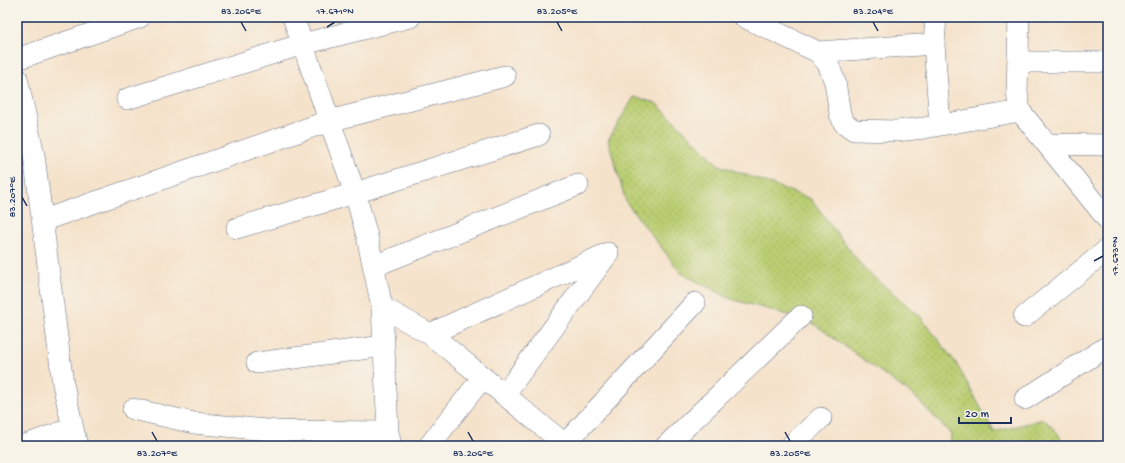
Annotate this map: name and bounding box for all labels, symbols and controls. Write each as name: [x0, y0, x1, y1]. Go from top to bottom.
text: 83.206°E: [221, 6, 262, 18]
text: 17.671°N: [315, 6, 354, 18]
text: 83.205°E: [537, 6, 578, 18]
text: 83.204°E: [853, 6, 894, 18]
text: 83.207°E: [7, 176, 19, 217]
text: 17.673°N: [1110, 236, 1122, 276]
scale bar: [959, 399, 1011, 425]
text: 20 m: [965, 408, 990, 422]
text: 83.207°E: [137, 448, 178, 460]
text: 83.206°E: [453, 448, 494, 460]
text: 83.205°E: [770, 448, 811, 460]

